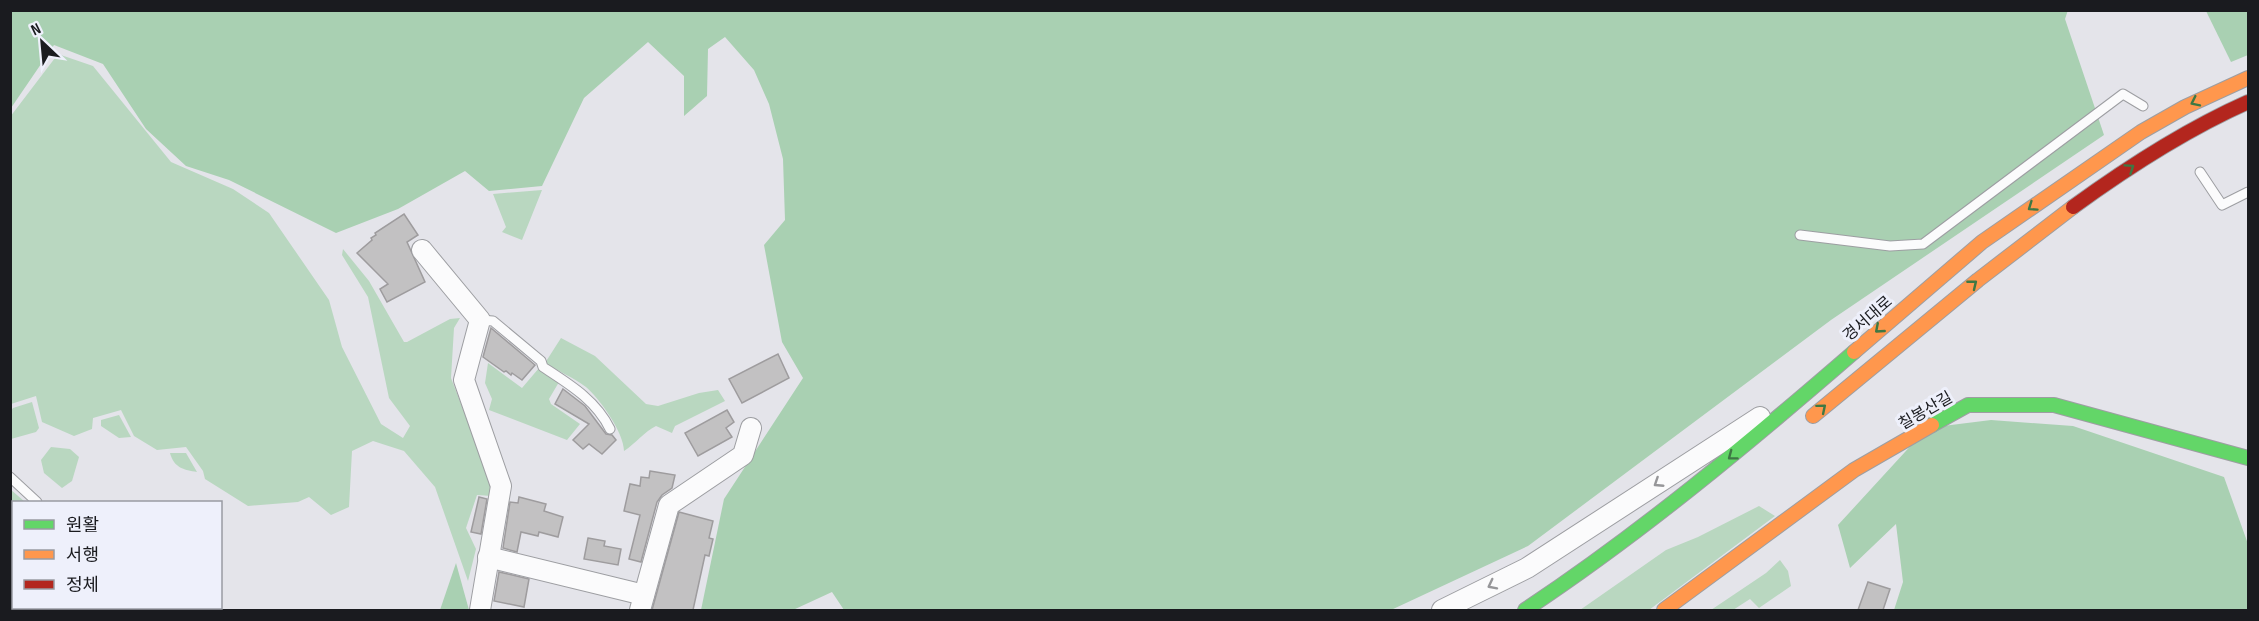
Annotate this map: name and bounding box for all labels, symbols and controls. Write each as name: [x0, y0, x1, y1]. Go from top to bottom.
north arrow: [12, 12, 72, 72]
text: N: [28, 19, 44, 40]
one-way arrow: [2191, 94, 2202, 106]
one-way arrow: [2123, 164, 2134, 175]
one-way arrow: [2027, 200, 2038, 211]
one-way arrow: [1966, 280, 1977, 291]
street label: 경서대로: [1840, 292, 1897, 346]
one-way arrow: [1875, 322, 1886, 333]
street label: 칠봉산길: [1895, 388, 1956, 434]
one-way arrow: [1815, 404, 1826, 415]
one-way arrow: [1727, 449, 1738, 460]
one-way arrow: [1654, 476, 1665, 487]
legend: [12, 501, 222, 609]
text: 원활: [66, 515, 99, 536]
text: 서행: [66, 545, 99, 566]
text: 정체: [66, 575, 99, 596]
one-way arrow: [1488, 578, 1498, 589]

